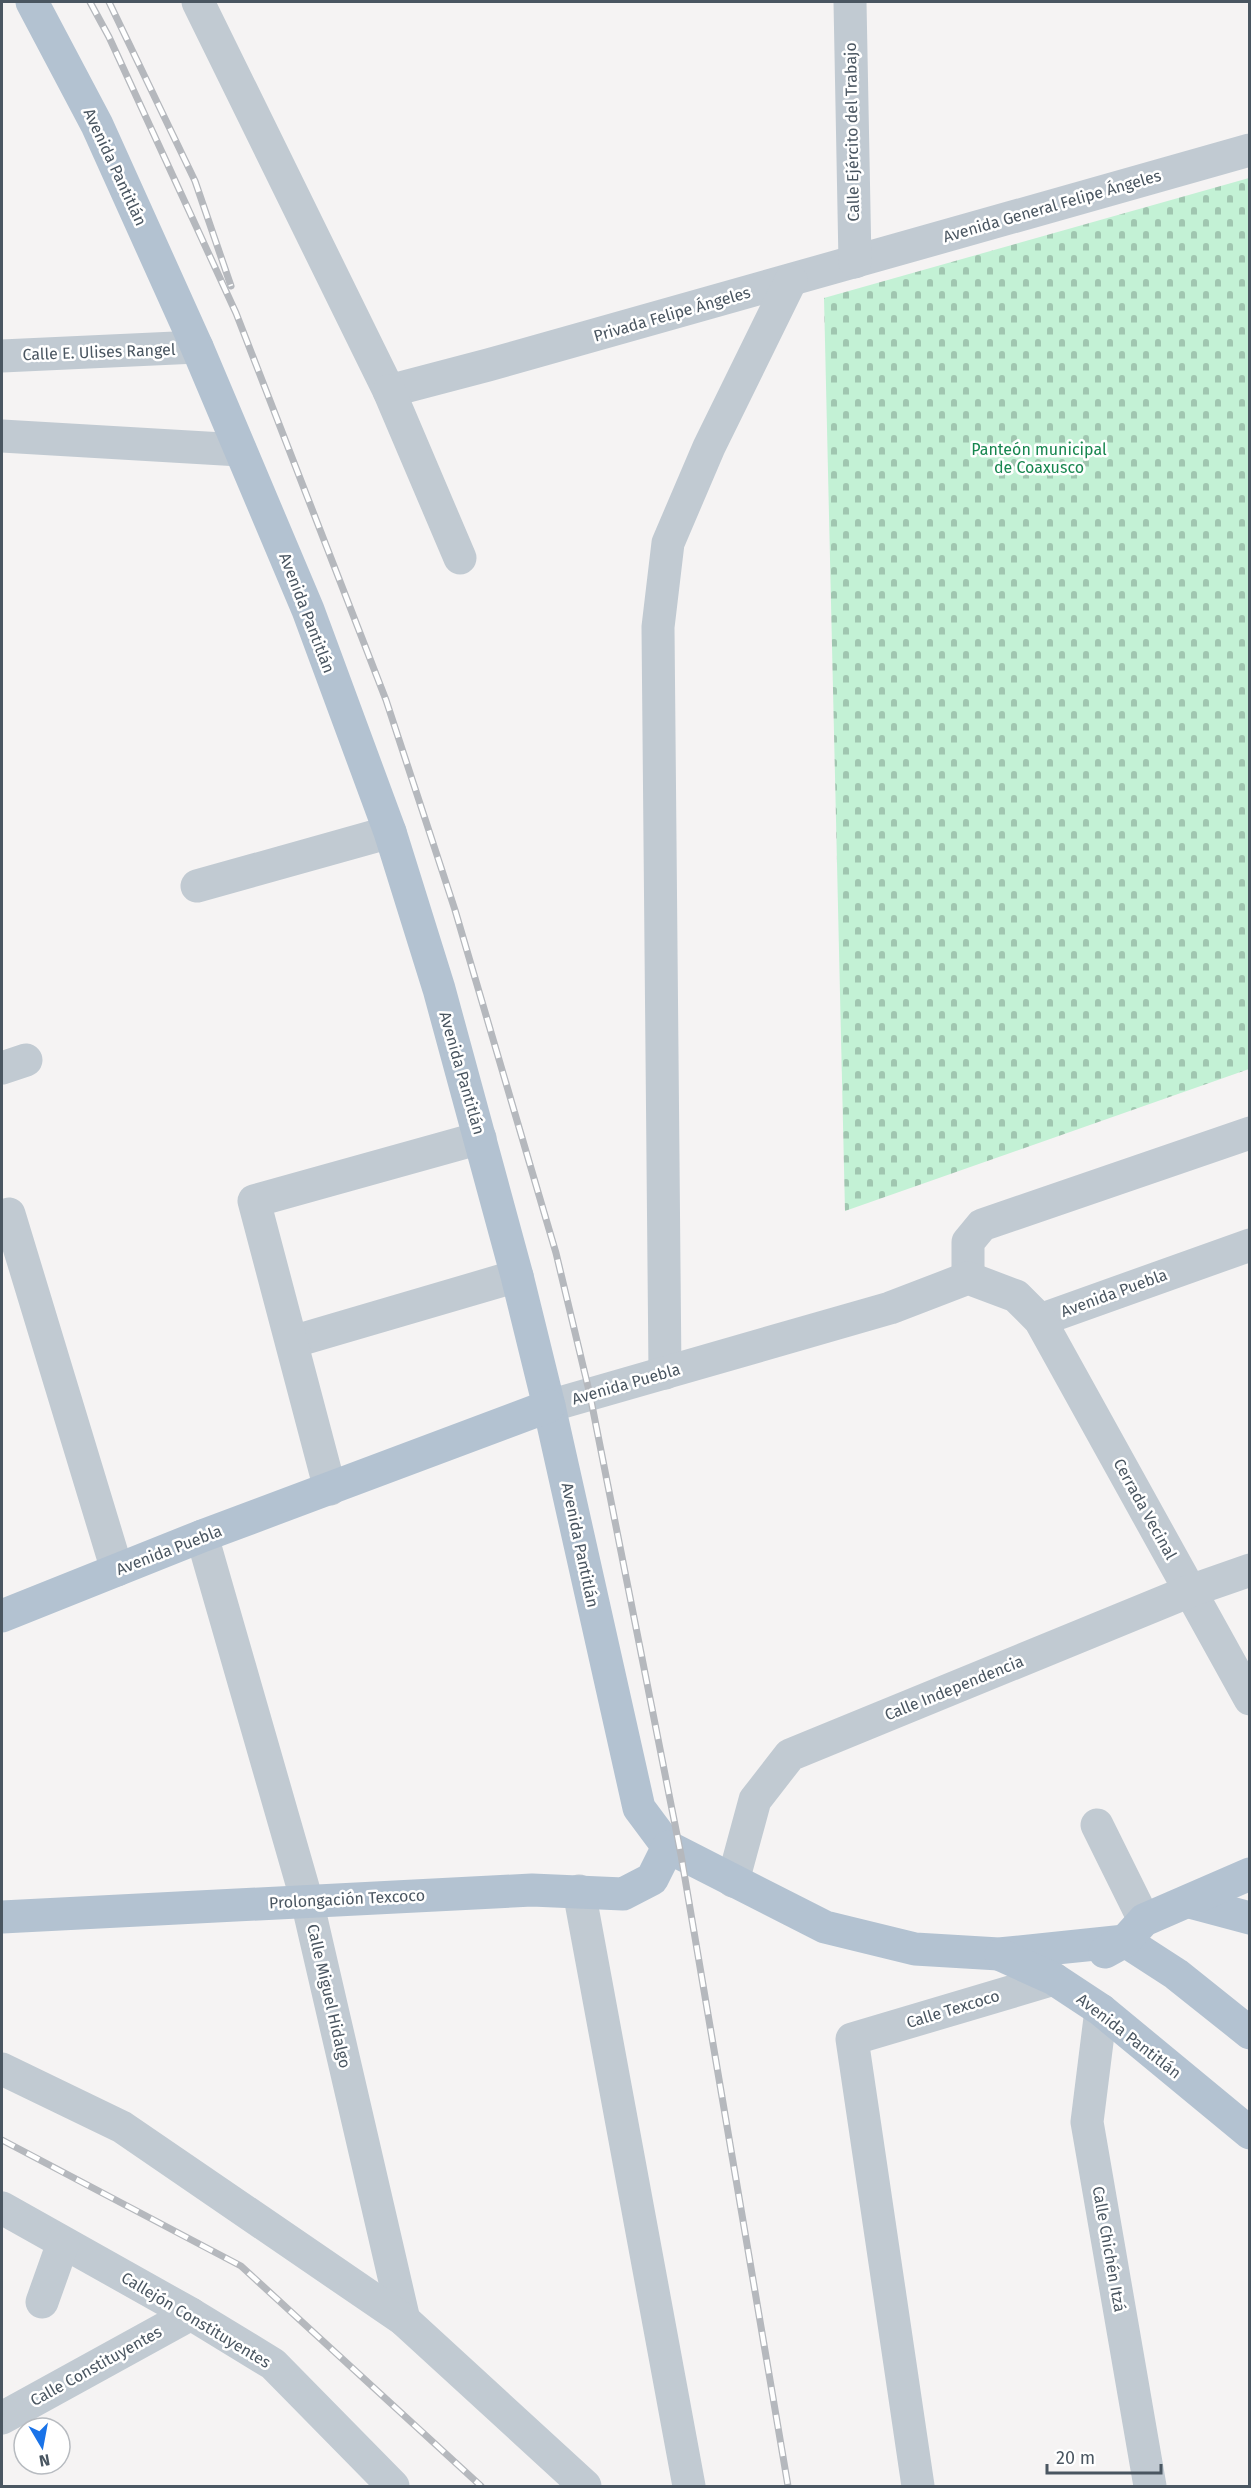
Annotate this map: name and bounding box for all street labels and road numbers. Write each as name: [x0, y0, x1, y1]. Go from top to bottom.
street label: Calle Ejército del Trabajo: [841, 42, 863, 222]
street label: Avenida Pantitlán: [80, 105, 150, 229]
street label: Avenida General Felipe Ángeles: [941, 165, 1163, 246]
street label: Privada Felipe Ángeles: [591, 282, 753, 346]
street label: Calle E. Ulises Rangel: [22, 340, 176, 364]
street label: Avenida Pantitlán: [275, 550, 339, 676]
street label: Avenida Pantitlán: [435, 1009, 489, 1137]
street label: Avenida Puebla: [1058, 1265, 1170, 1321]
street label: Avenida Puebla: [570, 1359, 682, 1409]
street label: Cerrada Vecinal: [1109, 1455, 1181, 1563]
street label: Avenida Pantitlán: [557, 1481, 603, 1609]
street label: Avenida Puebla: [113, 1521, 225, 1579]
street label: Calle Independencia: [882, 1651, 1026, 1725]
street label: Prolongación Texcoco: [269, 1885, 425, 1913]
street label: Calle Miguel Hidalgo: [303, 1922, 355, 2070]
street label: Calle Texcoco: [904, 1986, 1002, 2032]
street label: Avenida Pantitlán: [1073, 1989, 1185, 2083]
street label: Calle Chichén Itzá: [1089, 2185, 1129, 2313]
street label: Callejón Constituyentes: [118, 2268, 274, 2372]
street label: Calle Constituyentes: [27, 2322, 165, 2410]

